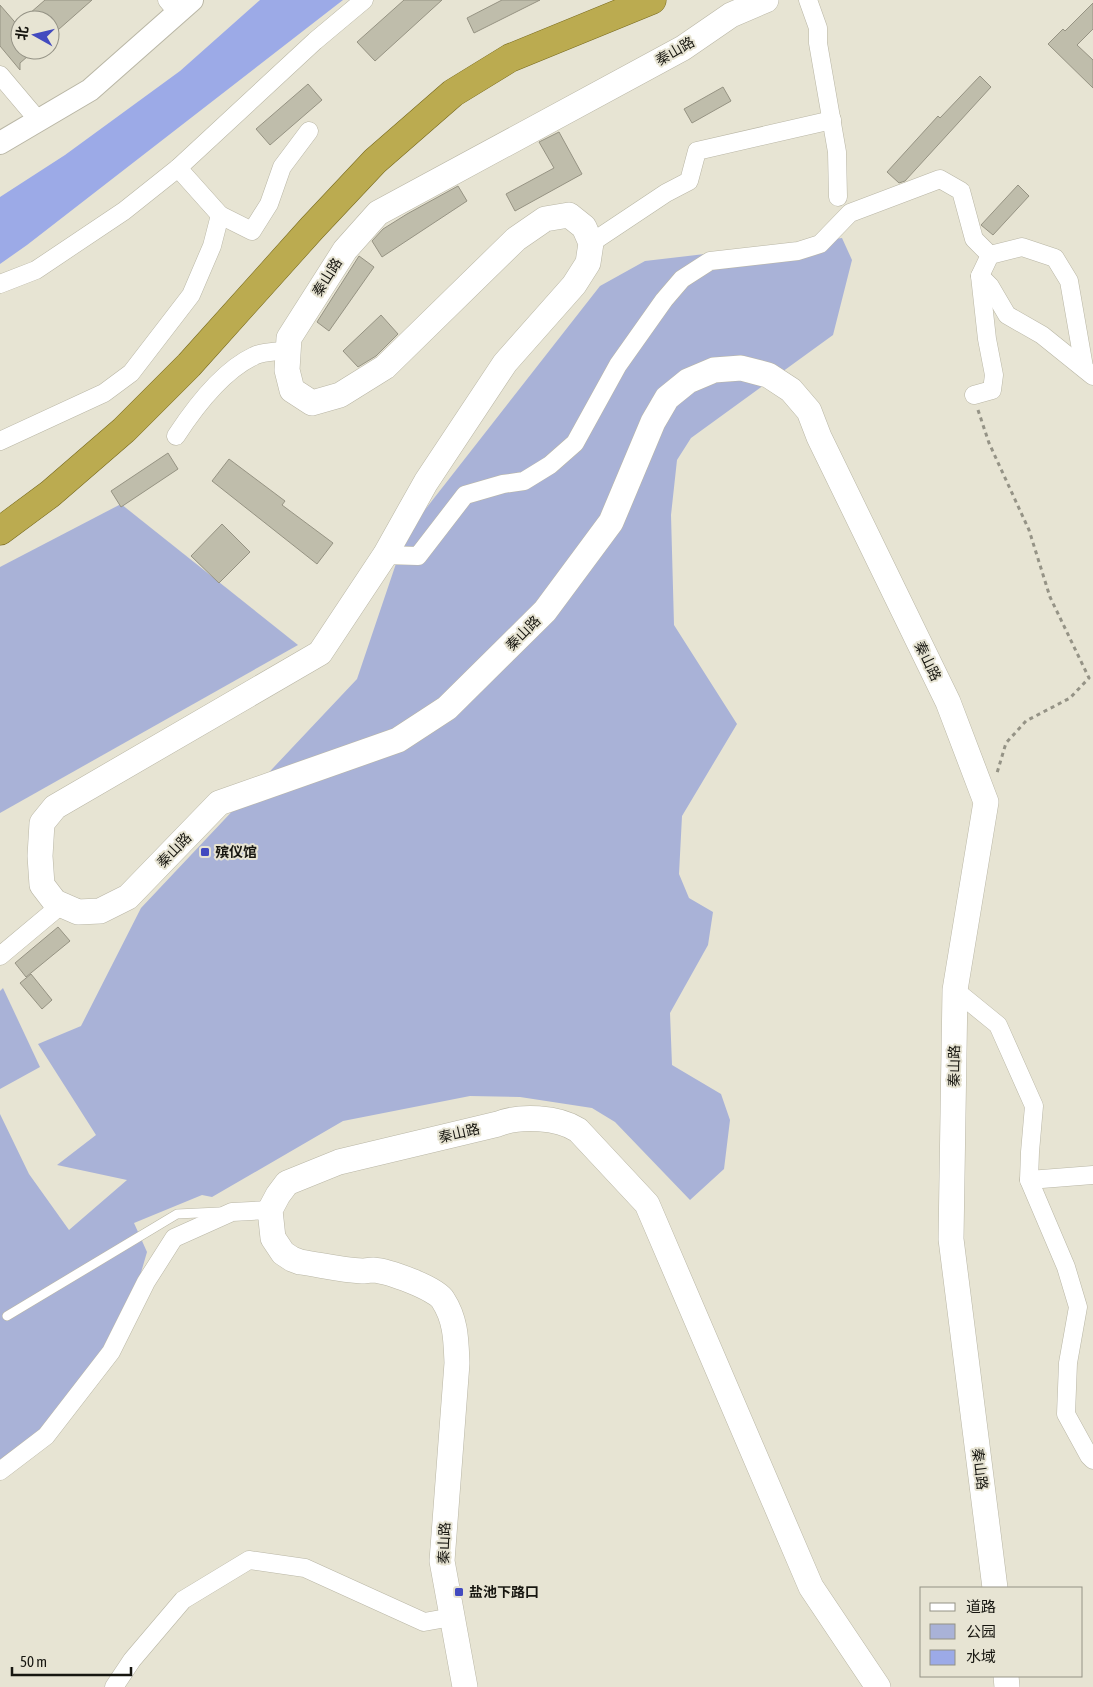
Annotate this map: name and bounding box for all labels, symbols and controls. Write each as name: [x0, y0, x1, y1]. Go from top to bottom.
north arrow: [10, 10, 60, 60]
text: 北: [13, 25, 31, 41]
street label: 秦山路: [653, 34, 697, 68]
street label: 秦山路: [309, 255, 345, 299]
street label: 秦山路: [502, 612, 544, 654]
street label: 秦山路: [912, 639, 944, 683]
street label: 秦山路: [154, 829, 194, 871]
place label: 殡仪馆: [215, 844, 257, 860]
marker: 殡仪馆: [199, 846, 211, 858]
street label: 秦山路: [946, 1045, 962, 1087]
street label: 秦山路: [437, 1120, 481, 1146]
street label: 秦山路: [970, 1447, 990, 1491]
street label: 秦山路: [435, 1522, 453, 1564]
place label: 盐池下路口: [469, 1584, 539, 1600]
marker: 盐池下路口: [453, 1586, 465, 1598]
legend: [920, 1587, 1083, 1677]
text: 道路: [966, 1598, 996, 1615]
text: 公园: [966, 1623, 996, 1640]
scale bar: [12, 1644, 131, 1676]
text: 水域: [966, 1648, 996, 1665]
text: 50 m: [20, 1653, 47, 1670]

